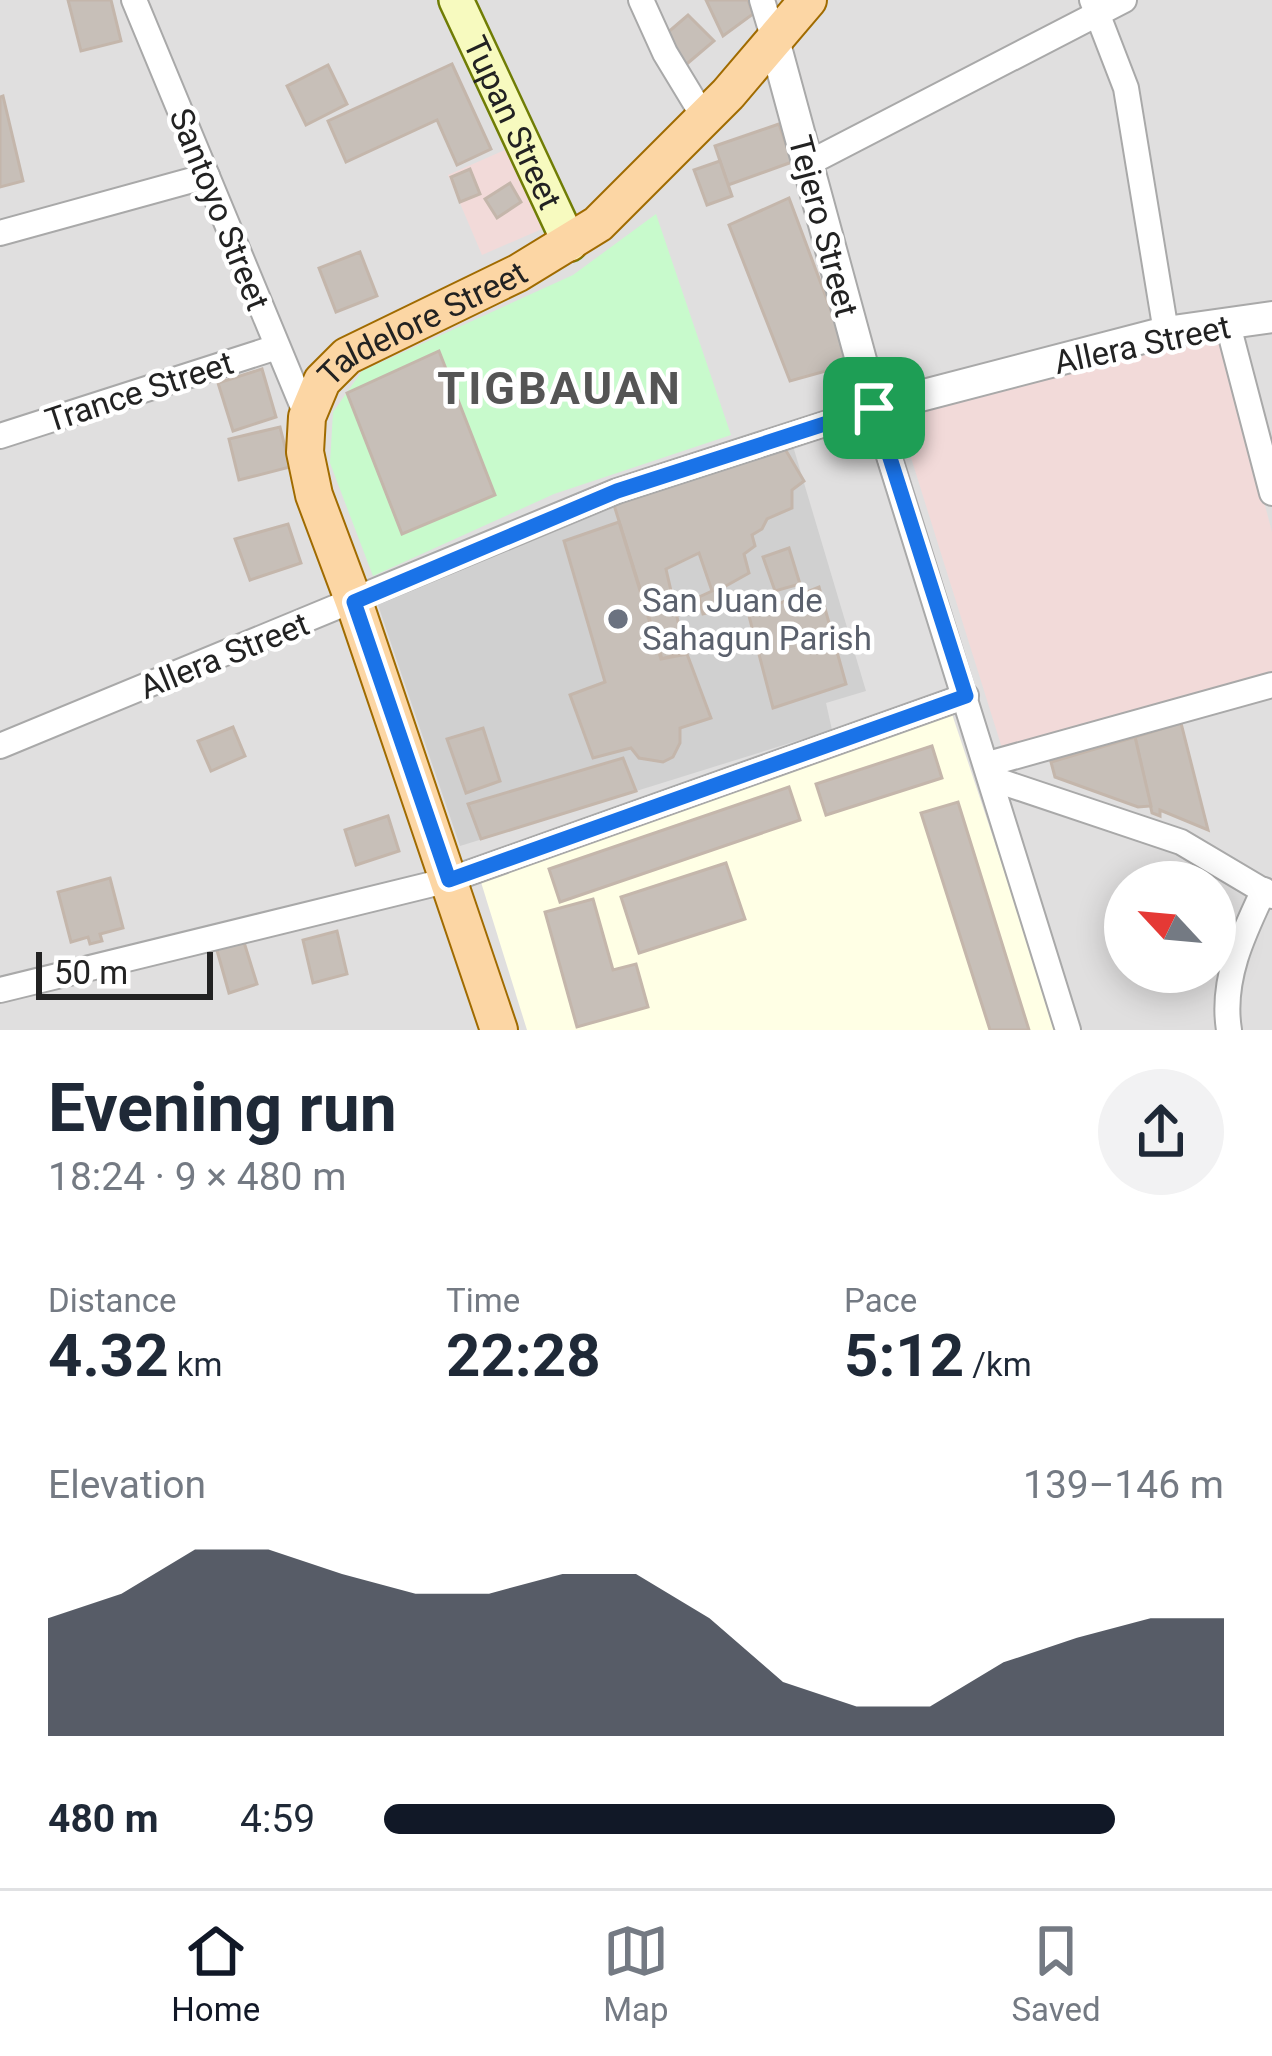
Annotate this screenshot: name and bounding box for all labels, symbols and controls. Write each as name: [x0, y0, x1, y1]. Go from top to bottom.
street label: Tupan Street: [456, 30, 570, 215]
street label: Santoyo Street: [161, 103, 278, 316]
street label: Tejero Street: [781, 131, 866, 321]
street label: Taldelore Street: [310, 253, 534, 394]
street label: Allera Street: [1051, 307, 1234, 382]
street label: Trance Street: [40, 343, 238, 440]
pin: [823, 357, 925, 459]
district label: TIGBAUAN: [437, 362, 683, 415]
icon: arrive: [841, 375, 907, 441]
place label: San Juan de Sahagun Parish: [642, 581, 872, 658]
street label: Allera Street: [134, 604, 314, 707]
marker: San Juan de Sahagun Parish: [605, 606, 631, 632]
north arrow: [1104, 861, 1236, 993]
map controls: [1104, 861, 1236, 993]
scale bar: [36, 946, 213, 999]
text: 50 m: [54, 953, 128, 992]
button: share: [1098, 1069, 1224, 1195]
text: Evening run: [48, 1070, 397, 1147]
text: 18:24 · 9 × 480 m: [48, 1154, 346, 1200]
text: Distance: [48, 1281, 176, 1320]
text: Time: [446, 1281, 520, 1320]
text: Pace: [844, 1281, 917, 1320]
text: 4.32: [48, 1320, 169, 1391]
text: 22:28: [446, 1320, 601, 1391]
text: 5:12: [844, 1320, 964, 1391]
text: km: [169, 1345, 223, 1384]
text: /km: [964, 1345, 1032, 1384]
text: Elevation: [48, 1462, 206, 1508]
text: 139–146 m: [1023, 1462, 1224, 1508]
text: 480 m: [48, 1796, 159, 1842]
text: 4:59: [240, 1796, 315, 1842]
tab: Home: [171, 1918, 260, 2029]
tab: Map: [603, 1918, 669, 2029]
tab: Saved: [1011, 1918, 1101, 2029]

